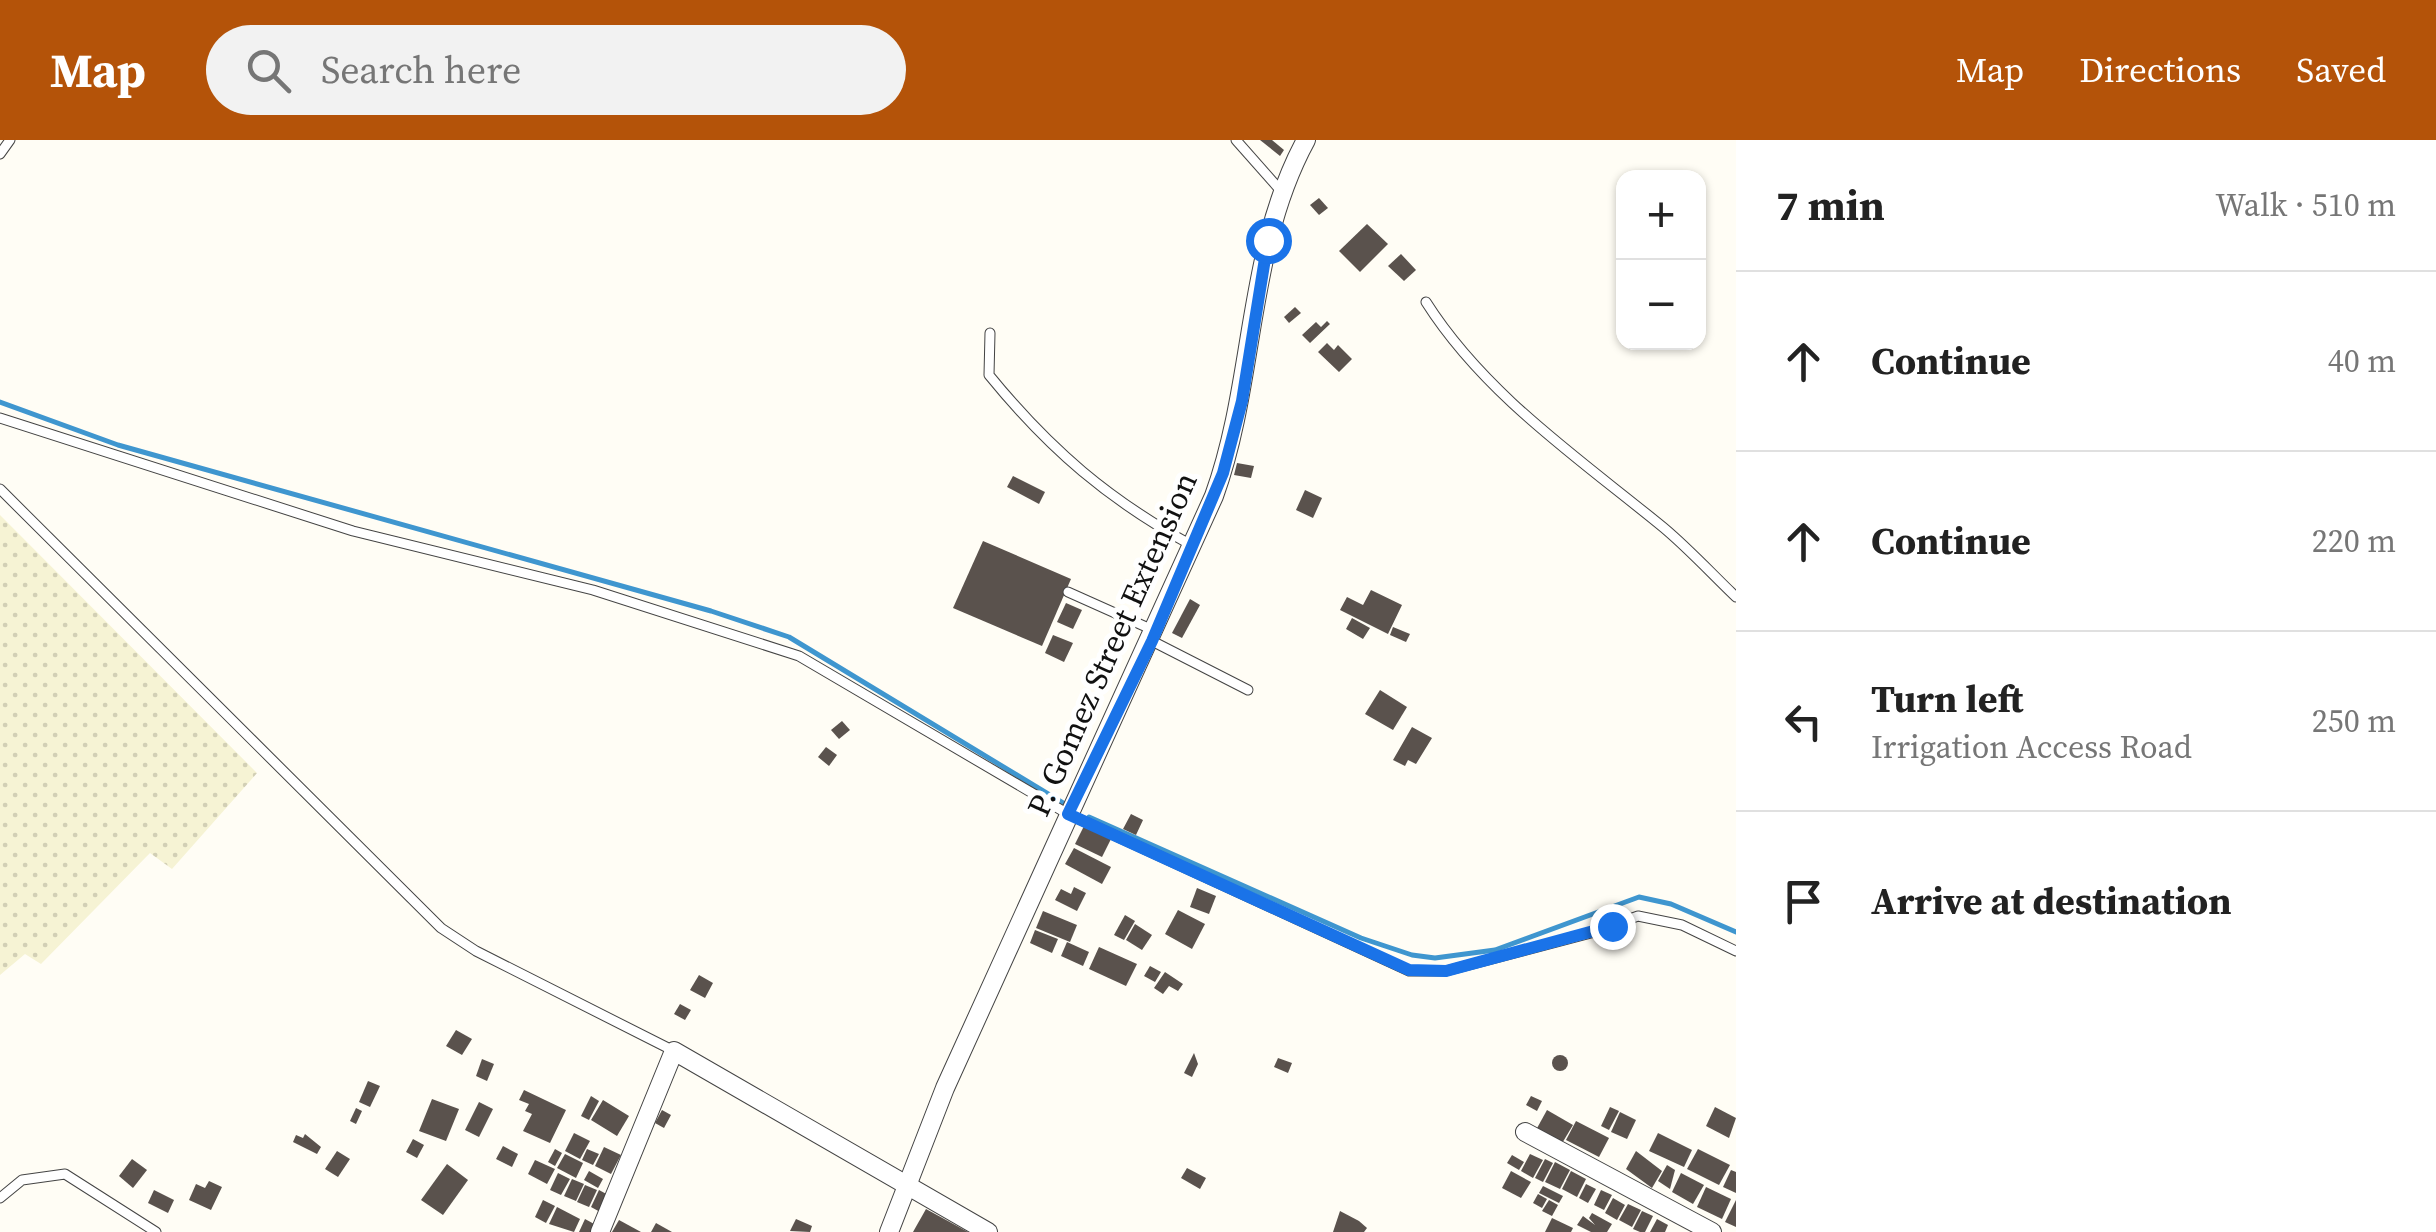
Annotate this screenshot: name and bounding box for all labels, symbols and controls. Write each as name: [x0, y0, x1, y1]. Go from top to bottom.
search box: [206, 25, 906, 115]
text: Map: [50, 37, 146, 103]
icon: search: [241, 43, 296, 98]
text: Search here: [321, 44, 521, 96]
text: Map: [1956, 46, 2024, 94]
text: Directions: [2079, 46, 2241, 94]
text: Saved: [2296, 46, 2386, 94]
map controls: [1616, 170, 1706, 350]
button: +: [1616, 170, 1706, 260]
text: 7 min: [1776, 176, 1885, 234]
text: Walk · 510 m: [2215, 183, 2396, 227]
route start: [1246, 218, 1292, 264]
button: −: [1616, 260, 1706, 350]
icon: ahead: [1776, 334, 1831, 389]
text: Continue: [1871, 335, 2031, 387]
text: 40 m: [2328, 339, 2396, 383]
street label: P. Gomez Street Extension: [1016, 465, 1208, 823]
icon: ahead: [1776, 514, 1831, 569]
text: Continue: [1871, 515, 2031, 567]
text: 220 m: [2312, 519, 2396, 563]
text: Turn left: [1871, 673, 2023, 725]
icon: left: [1776, 694, 1831, 749]
text: 250 m: [2312, 699, 2396, 743]
text: Irrigation Access Road: [1871, 725, 2192, 769]
icon: arrive: [1776, 874, 1831, 929]
text: Arrive at destination: [1871, 875, 2232, 927]
route end: [1590, 904, 1636, 950]

